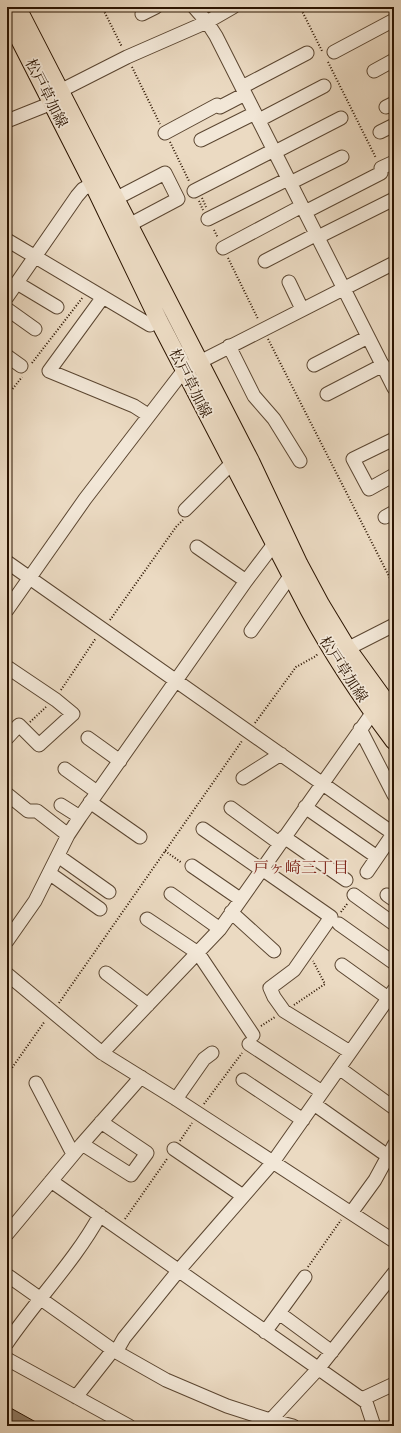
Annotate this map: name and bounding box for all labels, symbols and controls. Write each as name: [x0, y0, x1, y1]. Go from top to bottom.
street label: 松戸草加線: [21, 55, 73, 131]
street label: 松戸草加線: [165, 345, 217, 421]
street label: 松戸草加線: [315, 632, 373, 706]
district label: 戸ヶ崎三丁目: [253, 855, 349, 879]

